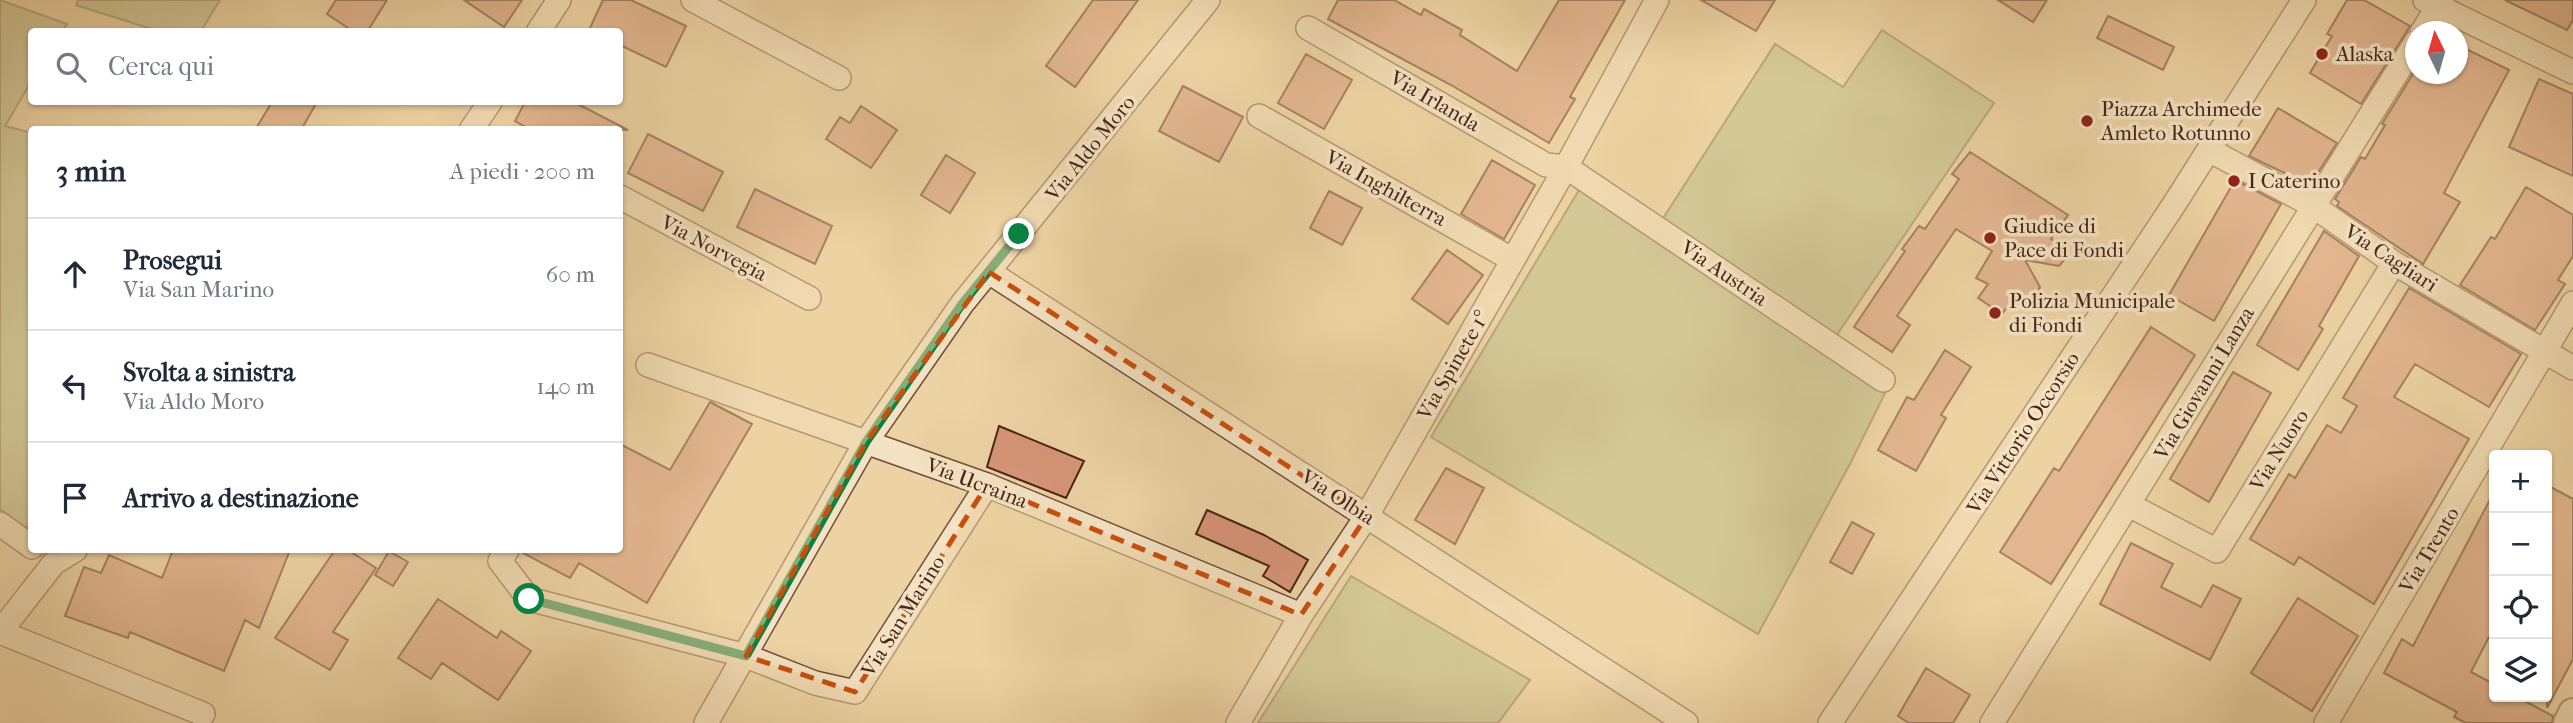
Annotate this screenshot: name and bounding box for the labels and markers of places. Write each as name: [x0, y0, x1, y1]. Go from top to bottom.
place label: Alaska: [2335, 42, 2394, 66]
marker: Alaska: [2314, 46, 2330, 62]
place label: Piazza Archimede Amleto Rotunno: [2100, 97, 2262, 145]
marker: Piazza Archimede Amleto Rotunno: [2079, 113, 2095, 129]
place label: I Caterino: [2248, 169, 2340, 193]
marker: I Caterino: [2226, 173, 2242, 189]
place label: Giudice di Pace di Fondi: [2004, 214, 2124, 262]
marker: Giudice di Pace di Fondi: [1982, 230, 1998, 246]
place label: Polizia Municipale di Fondi: [2009, 289, 2175, 337]
marker: Polizia Municipale di Fondi: [1987, 305, 2003, 321]

